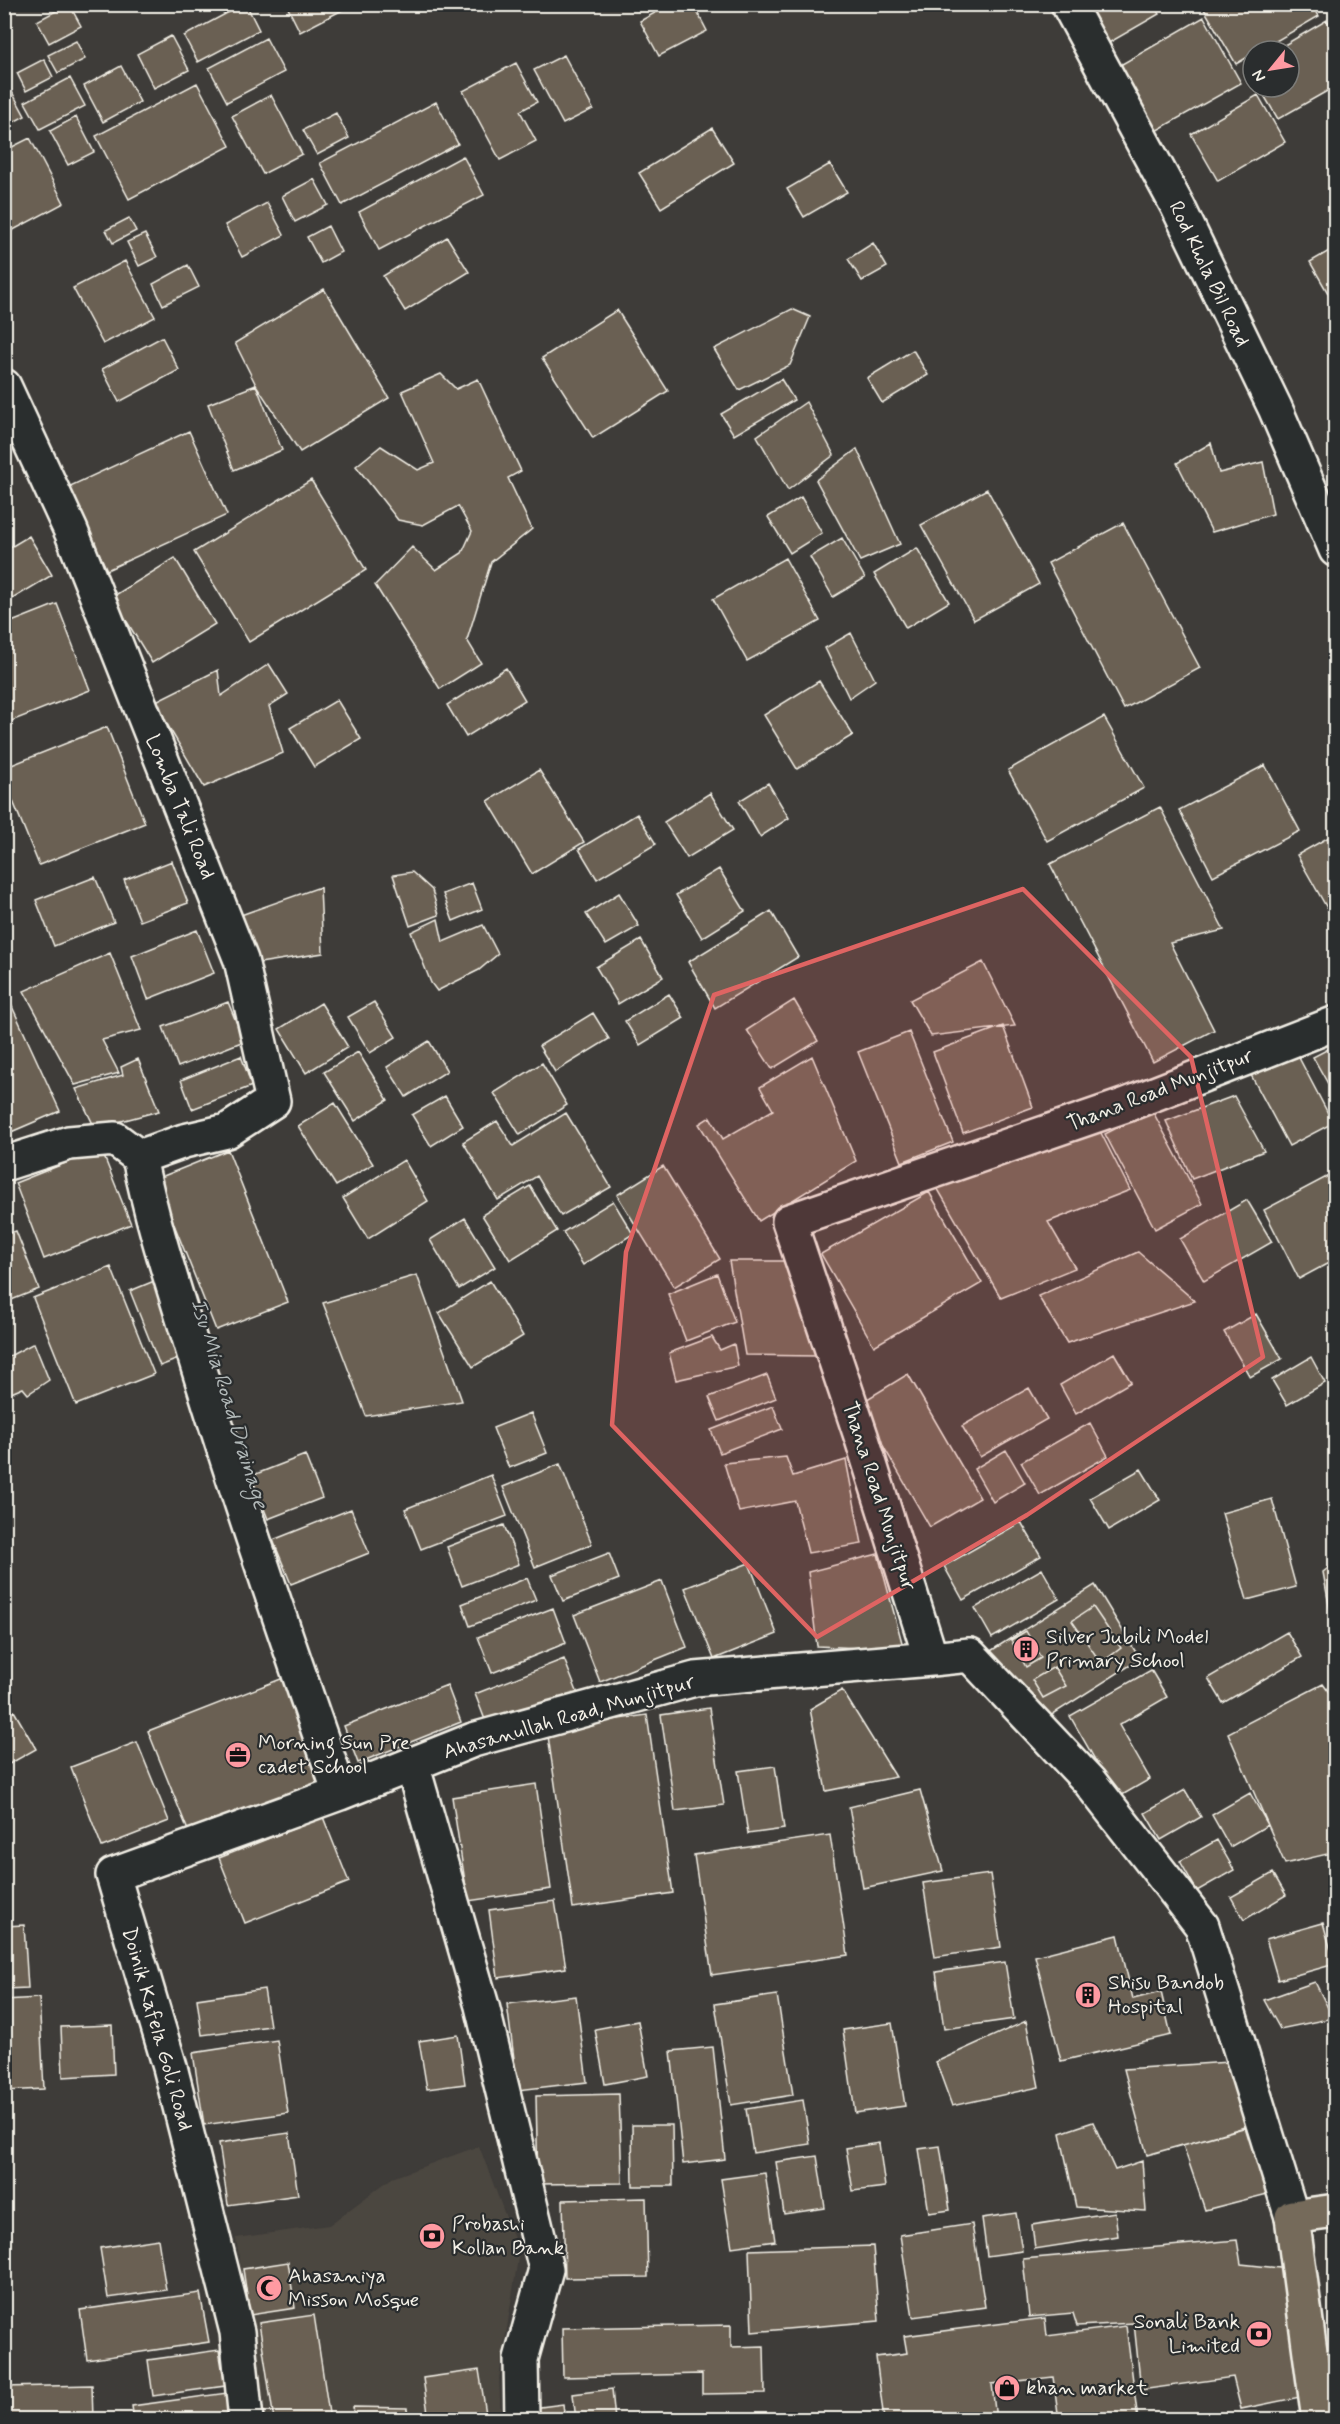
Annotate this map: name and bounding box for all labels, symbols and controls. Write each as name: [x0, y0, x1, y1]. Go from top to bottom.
north arrow: [1241, 39, 1301, 99]
text: N: [1248, 66, 1271, 86]
street label: Rod Khola Bil Road: [1162, 196, 1256, 352]
street label: Lomba Tali Road: [138, 730, 222, 884]
street label: Thana Road Munjitpur: [1063, 1042, 1257, 1138]
water label: Isu Mia Road Drainage: [182, 1295, 275, 1514]
street label: Thana Road Munjitpur: [835, 1398, 923, 1594]
place label: Silver Jubili Model Primary School: [1046, 1623, 1208, 1675]
building icon: Silver Jubili Model Primary School: [1011, 1634, 1041, 1664]
street label: Ahasanullah Road, Munjitpur: [440, 1668, 698, 1766]
place label: Morning Sun Pre cadet School: [258, 1729, 410, 1781]
office icon: Morning Sun Pre cadet School: [223, 1740, 253, 1770]
street label: Doinik Kafela Goli Road: [115, 1924, 199, 2134]
place label: Shisu Bandob Hospital: [1108, 1969, 1224, 2021]
building icon: Shisu Bandob Hospital: [1073, 1980, 1103, 2010]
place label: Probashi Kollan Bank: [452, 2210, 565, 2262]
bank icon: Probashi Kollan Bank: [417, 2221, 447, 2251]
place label: Ahasaniya Misson Mosque: [288, 2262, 419, 2314]
mosque icon: Ahasaniya Misson Mosque: [254, 2273, 284, 2303]
place label: Sonali Bank Limited: [1134, 2308, 1240, 2360]
bank icon: Sonali Bank Limited: [1244, 2319, 1274, 2349]
shop icon: khan market: [992, 2373, 1022, 2403]
place label: khan market: [1026, 2374, 1149, 2402]

